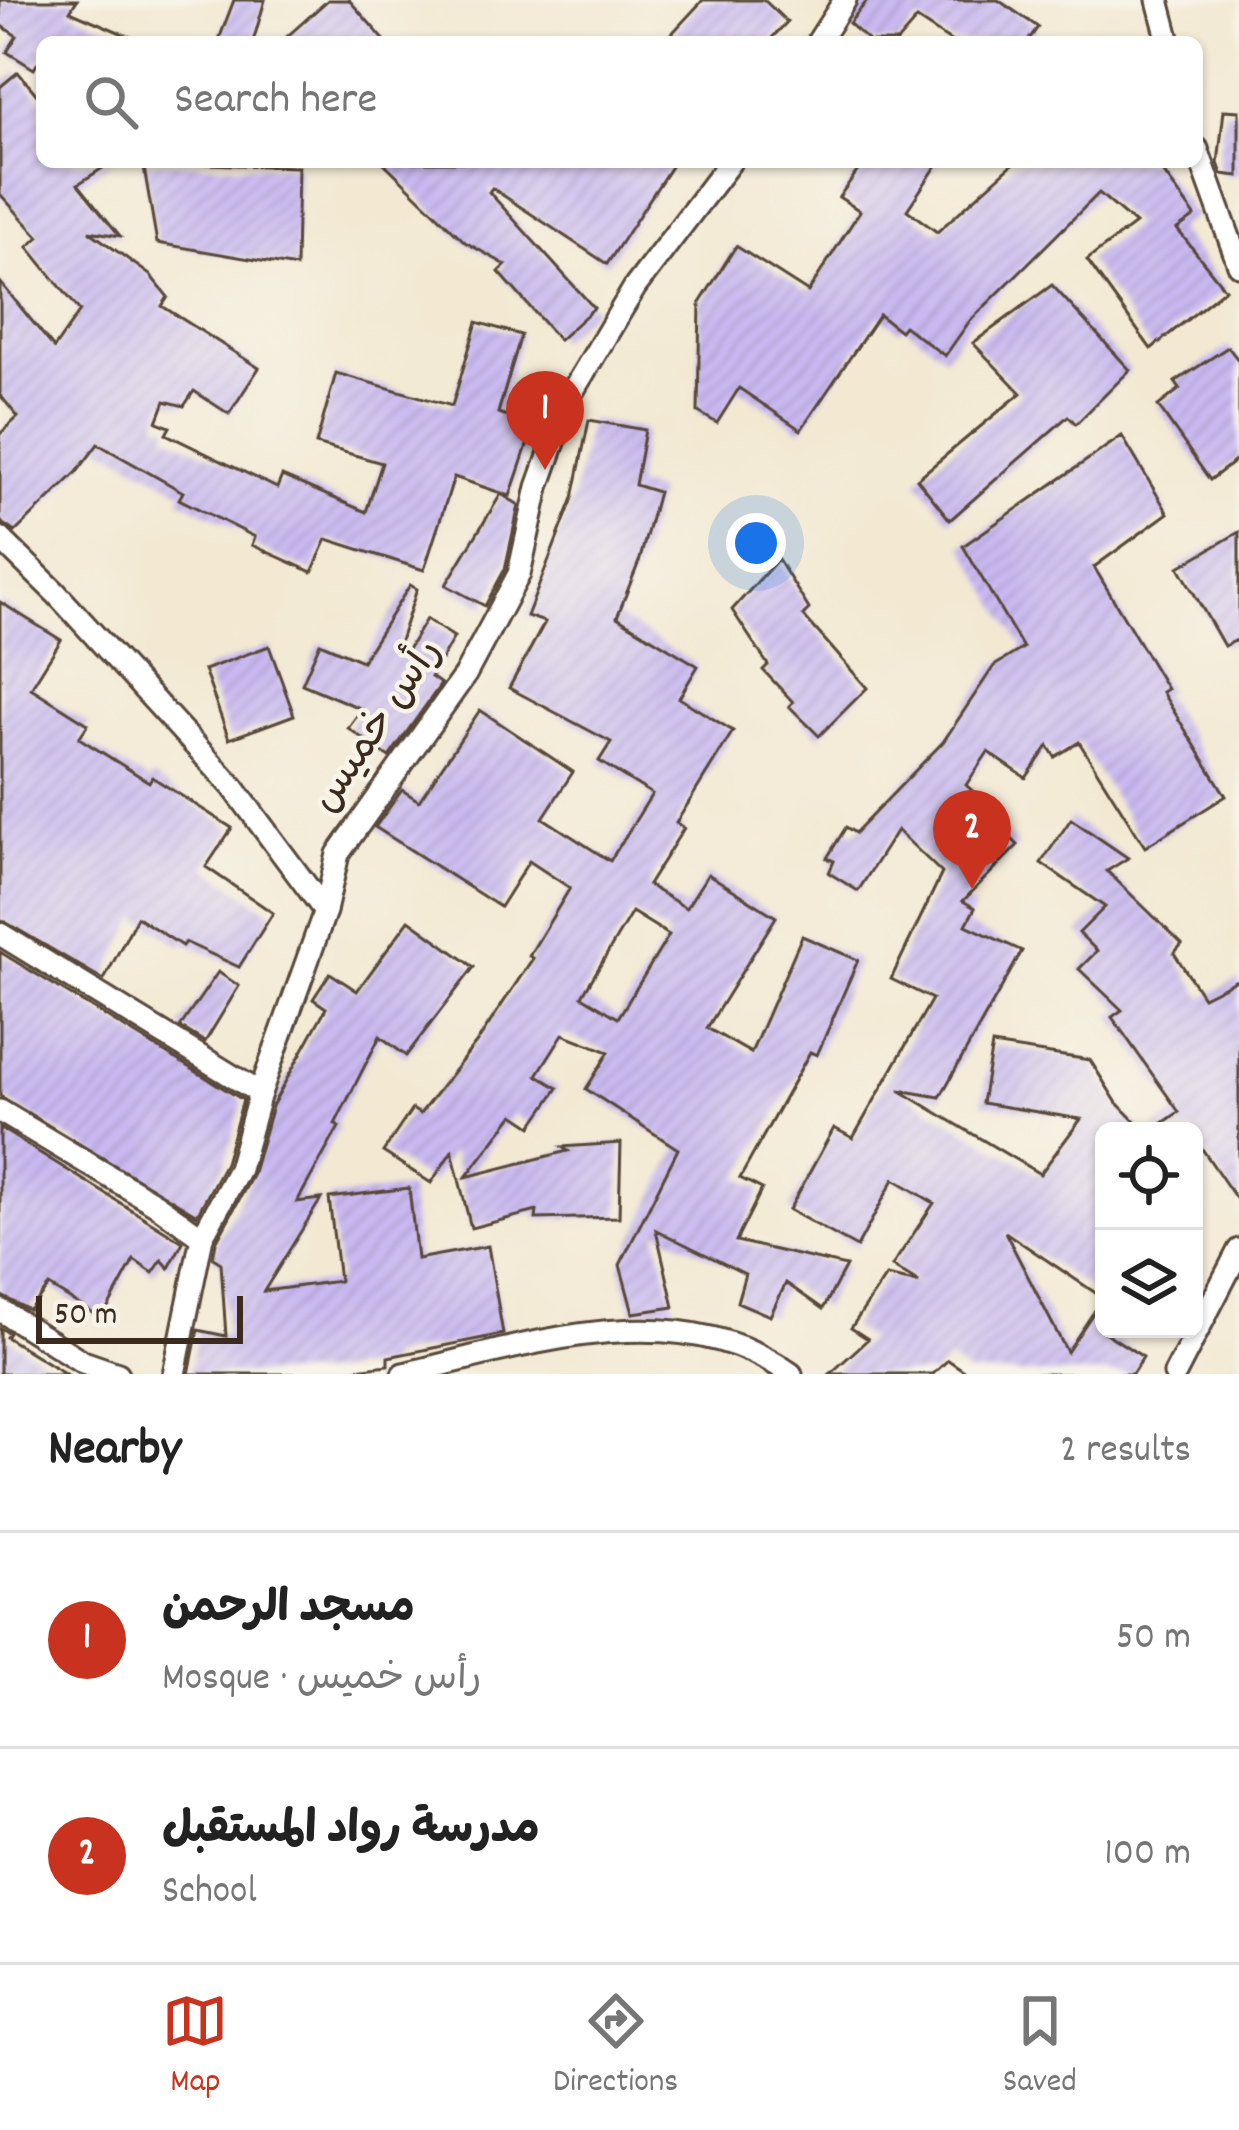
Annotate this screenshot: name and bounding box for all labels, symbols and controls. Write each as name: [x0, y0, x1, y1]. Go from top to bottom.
search box: [36, 36, 1203, 168]
icon: search: [78, 69, 144, 135]
text: Search here: [174, 70, 377, 134]
pin: 1: [506, 371, 584, 470]
your location: [726, 513, 786, 573]
street label: رأس خميس: [298, 628, 460, 826]
pin: 2: [933, 790, 1011, 889]
map controls: [1095, 1122, 1203, 1338]
button: locate: [1095, 1122, 1203, 1230]
button: layers: [1095, 1230, 1203, 1338]
scale bar: [36, 1290, 243, 1343]
text: 50 m: [54, 1293, 118, 1340]
text: Nearby: [48, 1416, 181, 1488]
text: 2 results: [1060, 1425, 1191, 1480]
text: مسجد الرحمن: [162, 1579, 415, 1643]
text: 1: [83, 1612, 91, 1667]
text: 50 m: [1116, 1612, 1191, 1667]
text: Mosque · رأس خميس: [162, 1653, 482, 1708]
text: مدرسة رواد المستقبل: [162, 1800, 540, 1864]
text: 2: [78, 1828, 96, 1883]
text: 100 m: [1104, 1828, 1191, 1883]
text: School: [162, 1866, 257, 1921]
tab: Map: [162, 1988, 228, 2107]
tab: Directions: [553, 1988, 678, 2107]
tab: Saved: [1003, 1988, 1077, 2107]

